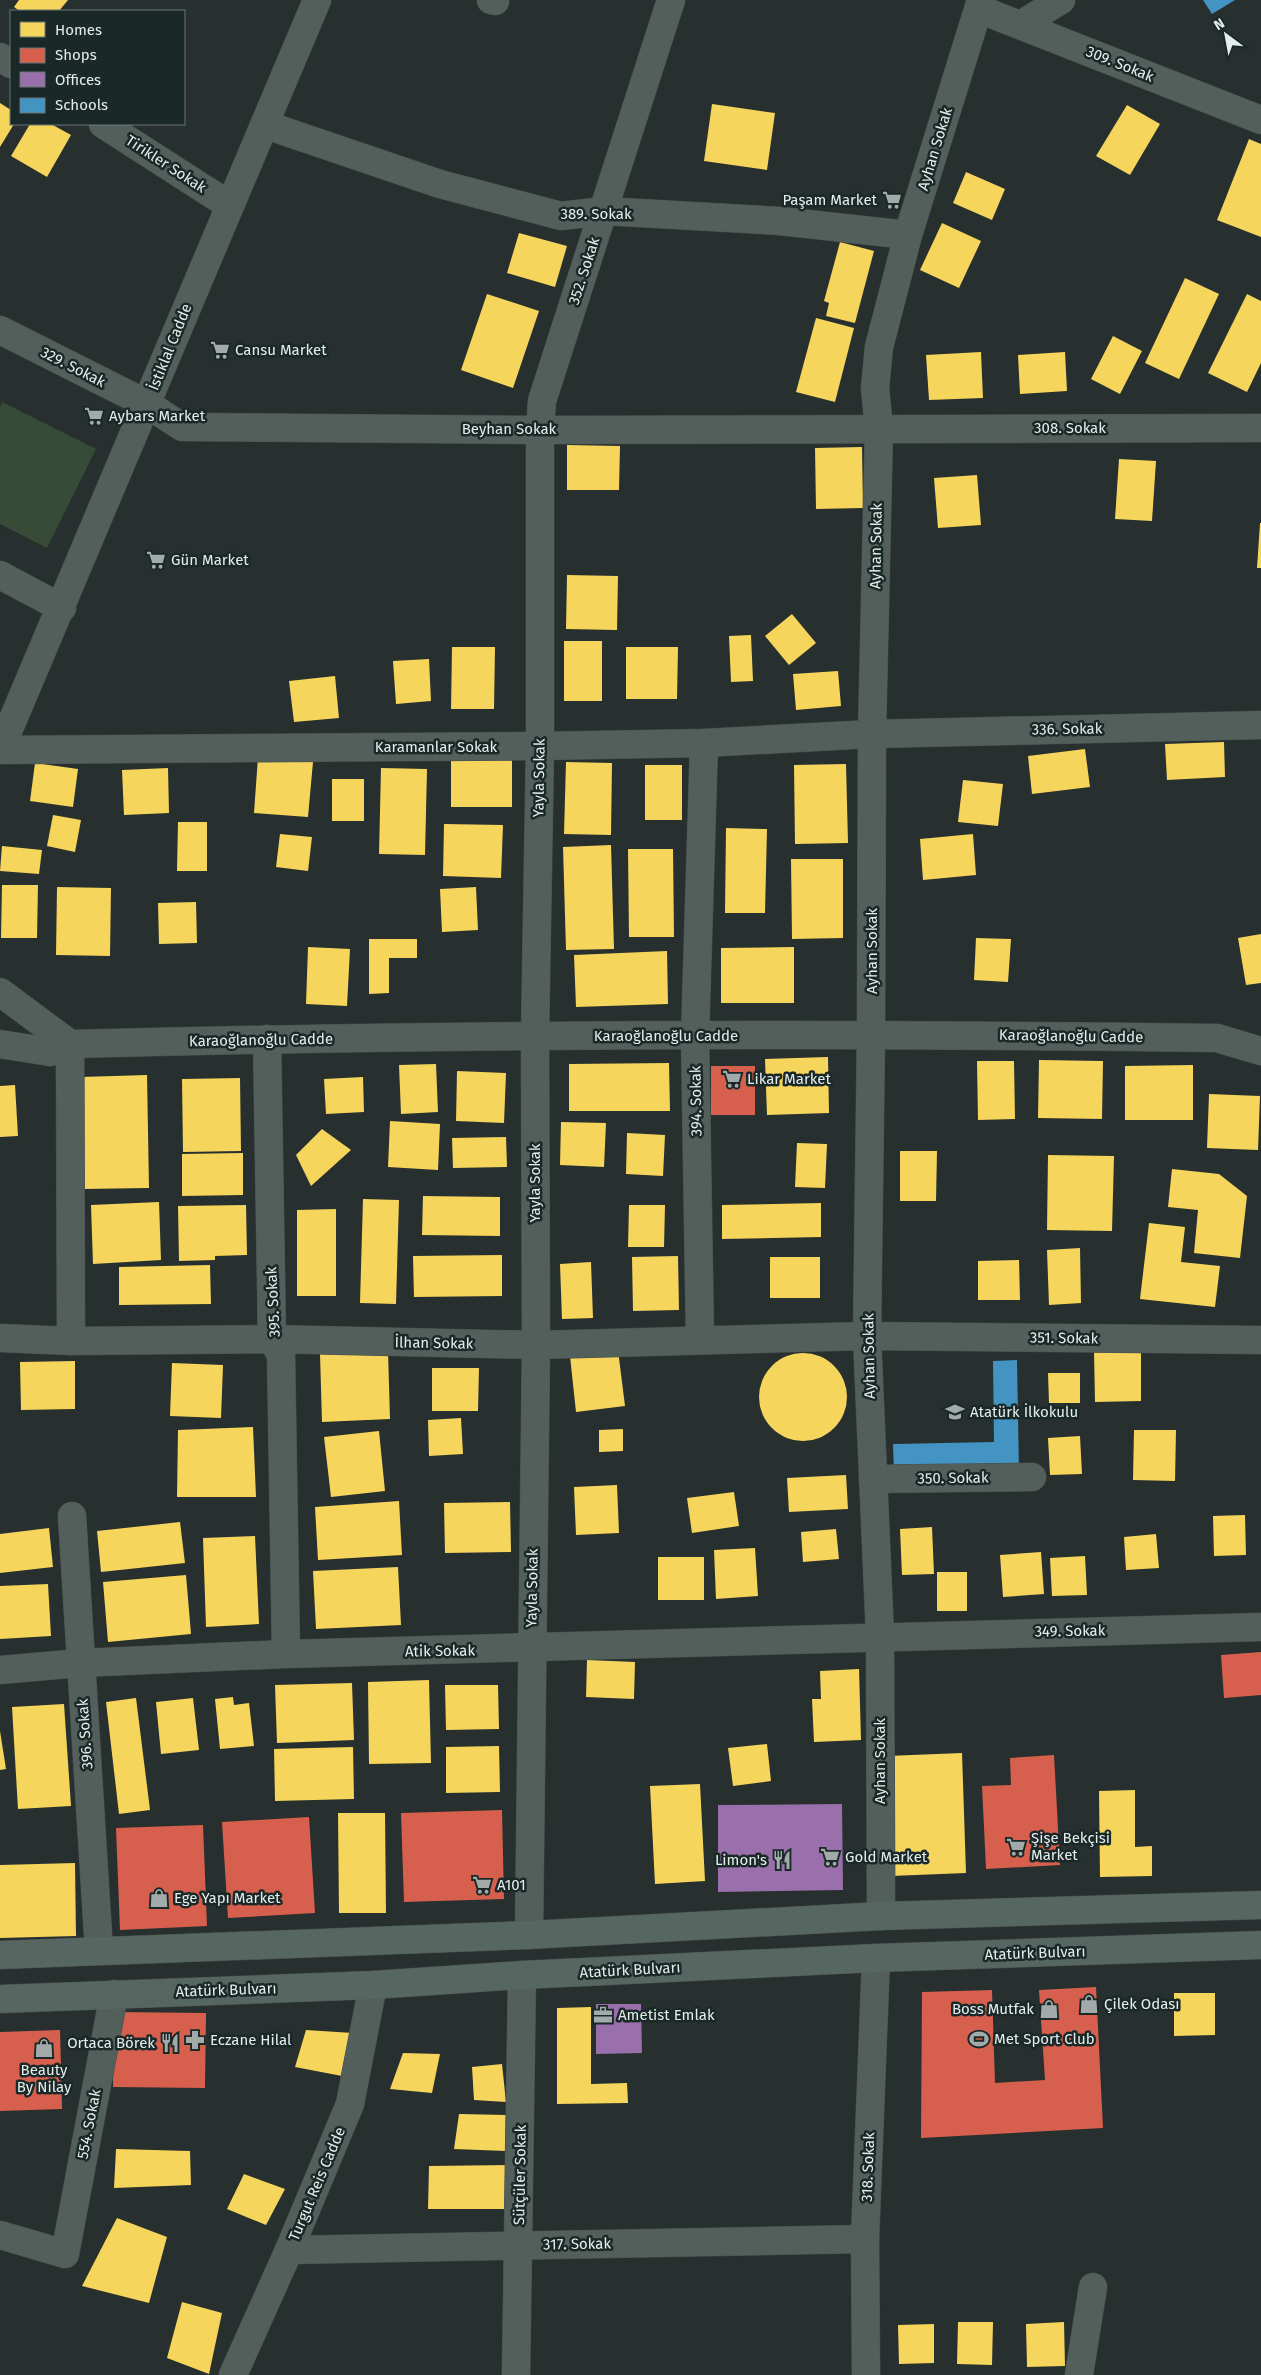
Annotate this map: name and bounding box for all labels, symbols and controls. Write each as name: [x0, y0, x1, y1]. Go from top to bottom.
legend: [10, 10, 185, 125]
north arrow: [1201, 10, 1251, 60]
text: N: [1211, 15, 1228, 34]
text: Homes: [55, 21, 102, 39]
street label: 309. Sokak: [1084, 42, 1157, 86]
text: Shops: [55, 46, 97, 64]
text: Offices: [55, 71, 101, 89]
text: Schools: [55, 96, 108, 114]
street label: Ayhan Sokak: [914, 105, 956, 193]
street label: Tirikler Sokak: [122, 131, 210, 197]
supermarket icon: Paşam Market: [881, 189, 903, 211]
place label: Paşam Market: [782, 191, 878, 209]
street label: 389. Sokak: [560, 205, 632, 223]
street label: 352. Sokak: [565, 235, 603, 307]
street label: İstiklal Cadde: [144, 301, 196, 393]
supermarket icon: Cansu Market: [209, 339, 231, 361]
place label: Cansu Market: [235, 341, 327, 359]
street label: 329. Sokak: [38, 343, 109, 391]
supermarket icon: Aybars Market: [83, 405, 105, 427]
place label: Aybars Market: [109, 407, 206, 425]
street label: 308. Sokak: [1034, 419, 1106, 437]
street label: Beyhan Sokak: [462, 420, 557, 438]
street label: Ayhan Sokak: [866, 503, 886, 589]
supermarket icon: Gün Market: [145, 549, 167, 571]
place label: Gün Market: [171, 551, 249, 569]
street label: 336. Sokak: [1031, 719, 1103, 739]
street label: Karamanlar Sokak: [375, 738, 498, 756]
street label: Yayla Sokak: [529, 738, 549, 818]
street label: Ayhan Sokak: [863, 908, 881, 994]
street label: Karaoğlanoğlu Cadde: [999, 1026, 1143, 1046]
street label: Karaoğlanoğlu Cadde: [594, 1027, 738, 1045]
street label: Karaoğlanoğlu Cadde: [189, 1030, 333, 1050]
street label: 394. Sokak: [686, 1065, 706, 1137]
supermarket icon: Likar Market: [721, 1068, 743, 1090]
place label: Likar Market: [747, 1070, 831, 1088]
street label: Yayla Sokak: [526, 1143, 544, 1223]
street label: 395. Sokak: [262, 1266, 284, 1338]
street label: Ayhan Sokak: [859, 1313, 879, 1399]
street label: 351. Sokak: [1030, 1328, 1099, 1348]
street label: İlhan Sokak: [394, 1333, 474, 1353]
school or university icon: Atatürk İlkokulu: [944, 1401, 966, 1423]
place label: Atatürk İlkokulu: [970, 1403, 1078, 1421]
street label: 350. Sokak: [917, 1468, 989, 1488]
street label: Yayla Sokak: [522, 1548, 542, 1628]
street label: 349. Sokak: [1034, 1621, 1106, 1641]
street label: Atik Sokak: [405, 1641, 476, 1661]
street label: 396. Sokak: [74, 1698, 96, 1770]
street label: Ayhan Sokak: [871, 1718, 889, 1804]
place label: Şişe Bekçisi Market: [1031, 1829, 1110, 1864]
supermarket icon: Şişe Bekçisi Market: [1005, 1836, 1027, 1858]
supermarket icon: Gold Market: [819, 1846, 841, 1868]
place label: Gold Market: [845, 1848, 928, 1866]
restaurant icon: Limon's: [771, 1849, 793, 1871]
place label: Limon's: [715, 1851, 767, 1869]
supermarket icon: A101: [471, 1874, 493, 1896]
place label: A101: [497, 1876, 526, 1894]
shop icon: Ege Yapı Market: [148, 1887, 170, 1909]
place label: Ege Yapı Market: [174, 1889, 281, 1907]
street label: Atatürk Bulvarı: [984, 1942, 1086, 1964]
street label: Atatürk Bulvarı: [579, 1958, 681, 1982]
street label: Atatürk Bulvarı: [175, 1979, 277, 2001]
shop icon: Çilek Odası: [1078, 1993, 1100, 2015]
place label: Çilek Odası: [1104, 1995, 1179, 2013]
shop icon: Boss Mutfak: [1038, 1998, 1060, 2020]
place label: Boss Mutfak: [952, 2000, 1034, 2018]
office icon: Ametist Emlak: [592, 2004, 614, 2026]
place label: Ametist Emlak: [618, 2006, 715, 2024]
sports icon: Met Sport Club: [968, 2028, 990, 2050]
pharmacy icon: Eczane Hilal: [184, 2029, 206, 2051]
place label: Met Sport Club: [994, 2030, 1095, 2048]
place label: Eczane Hilal: [210, 2031, 292, 2049]
restaurant icon: Ortaca Börek: [159, 2032, 181, 2054]
place label: Ortaca Börek: [67, 2034, 155, 2052]
shop icon: Beauty By Nilay: [33, 2037, 55, 2059]
place label: Beauty By Nilay: [17, 2061, 72, 2096]
street label: 554. Sokak: [73, 2087, 105, 2160]
street label: Turgut Reis Cadde: [285, 2124, 349, 2244]
street label: Sütçüler Sokak: [510, 2124, 530, 2225]
street label: 318. Sokak: [858, 2132, 878, 2202]
street label: 317. Sokak: [543, 2234, 612, 2254]

